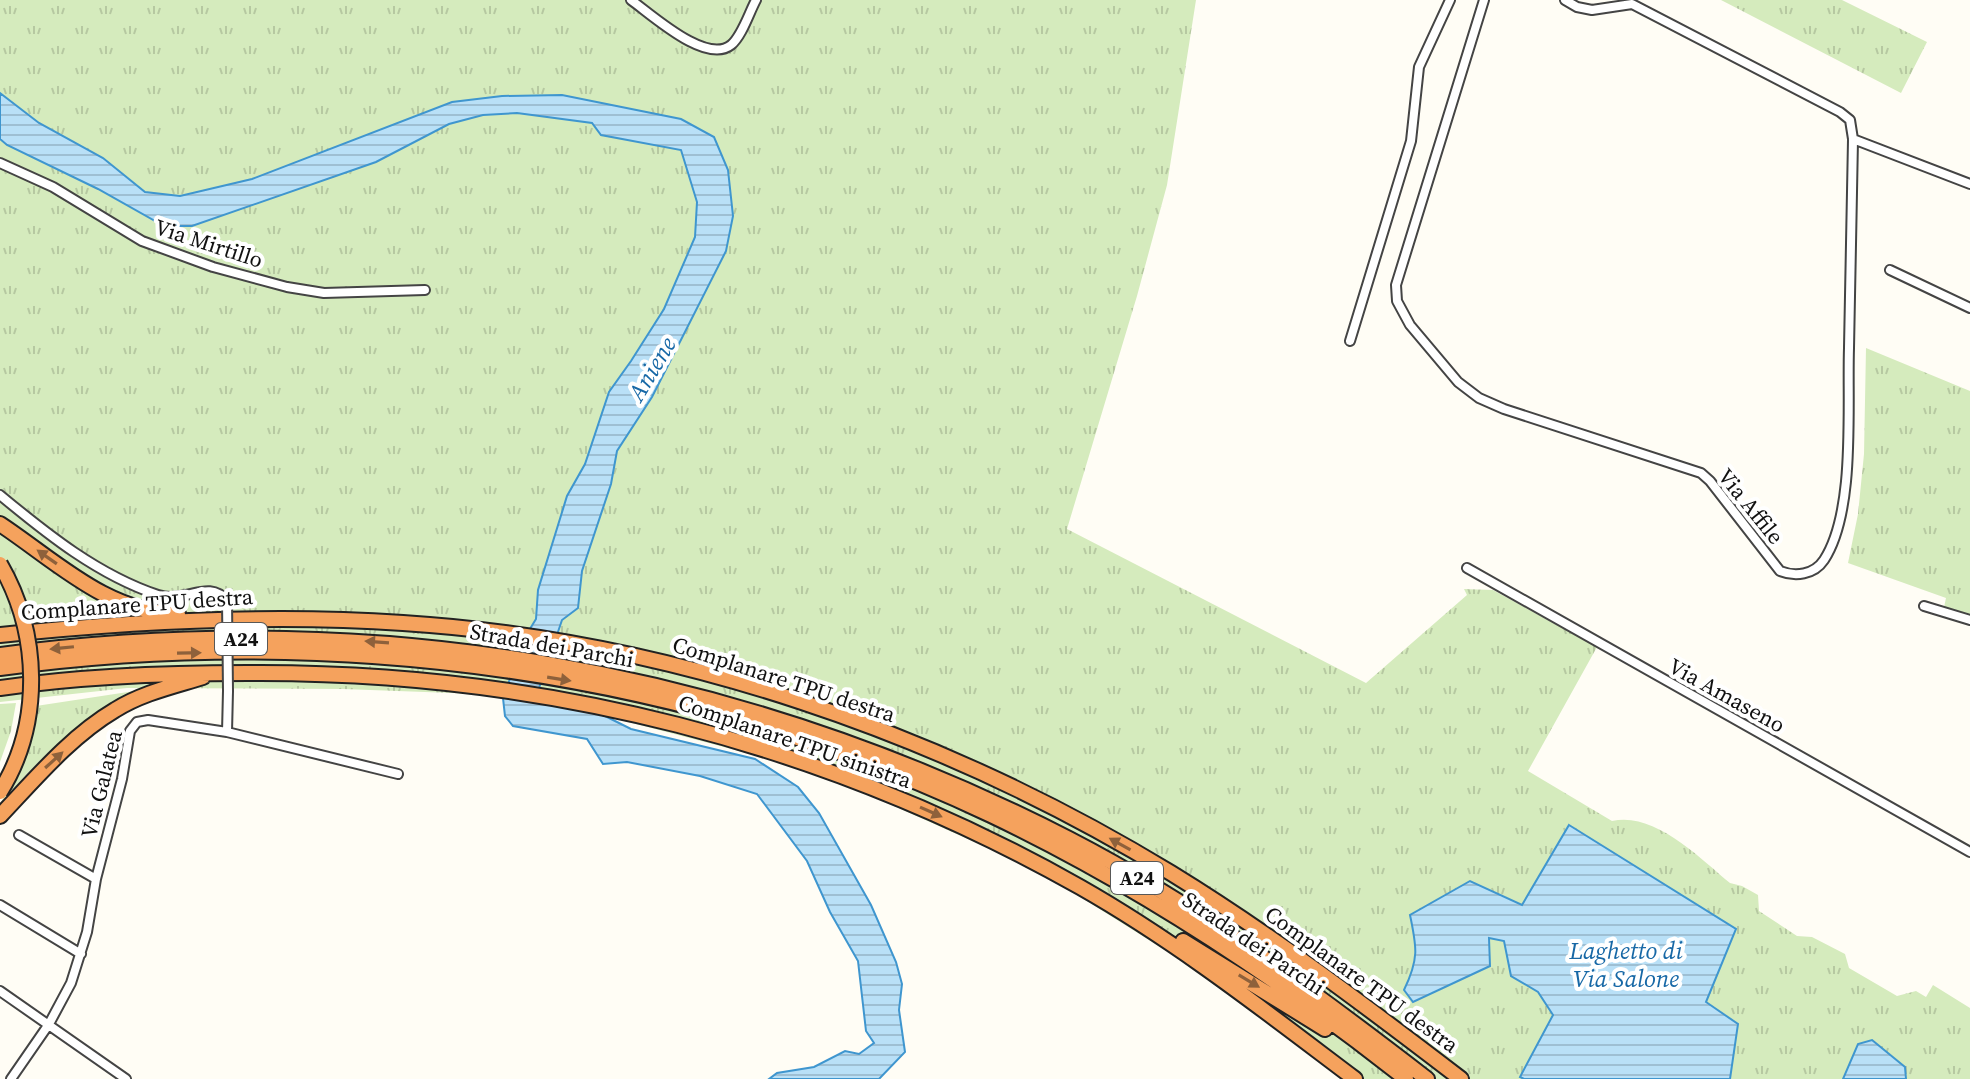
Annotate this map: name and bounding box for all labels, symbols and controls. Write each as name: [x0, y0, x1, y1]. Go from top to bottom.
street label: Via Mirtillo: [151, 211, 267, 275]
water label: Aniene: [618, 330, 684, 409]
street label: Via Affile: [1711, 462, 1791, 550]
one-way arrow: [36, 549, 58, 565]
street label: Complanare TPU destra: [20, 581, 255, 627]
street label: Strada dei Parchi: [468, 616, 636, 674]
road number: A24: [215, 623, 267, 655]
street label: Complanare TPU destra: [669, 629, 900, 729]
one-way arrow: [364, 635, 389, 648]
one-way arrow: [49, 641, 74, 654]
one-way arrow: [177, 647, 202, 660]
street label: Via Amaseno: [1663, 651, 1791, 739]
one-way arrow: [547, 673, 572, 686]
street label: Complanare TPU sinistra: [674, 687, 916, 795]
street label: Via Galatea: [73, 726, 129, 841]
one-way arrow: [44, 752, 64, 769]
one-way arrow: [919, 805, 943, 818]
one-way arrow: [1109, 837, 1131, 851]
road number: A24: [1111, 862, 1163, 894]
street label: Strada dei Parchi: [1177, 884, 1331, 1002]
street label: Complanare TPU destra: [1259, 899, 1465, 1060]
water label: Laghetto di Via Salone: [1568, 934, 1683, 995]
one-way arrow: [1238, 974, 1260, 988]

